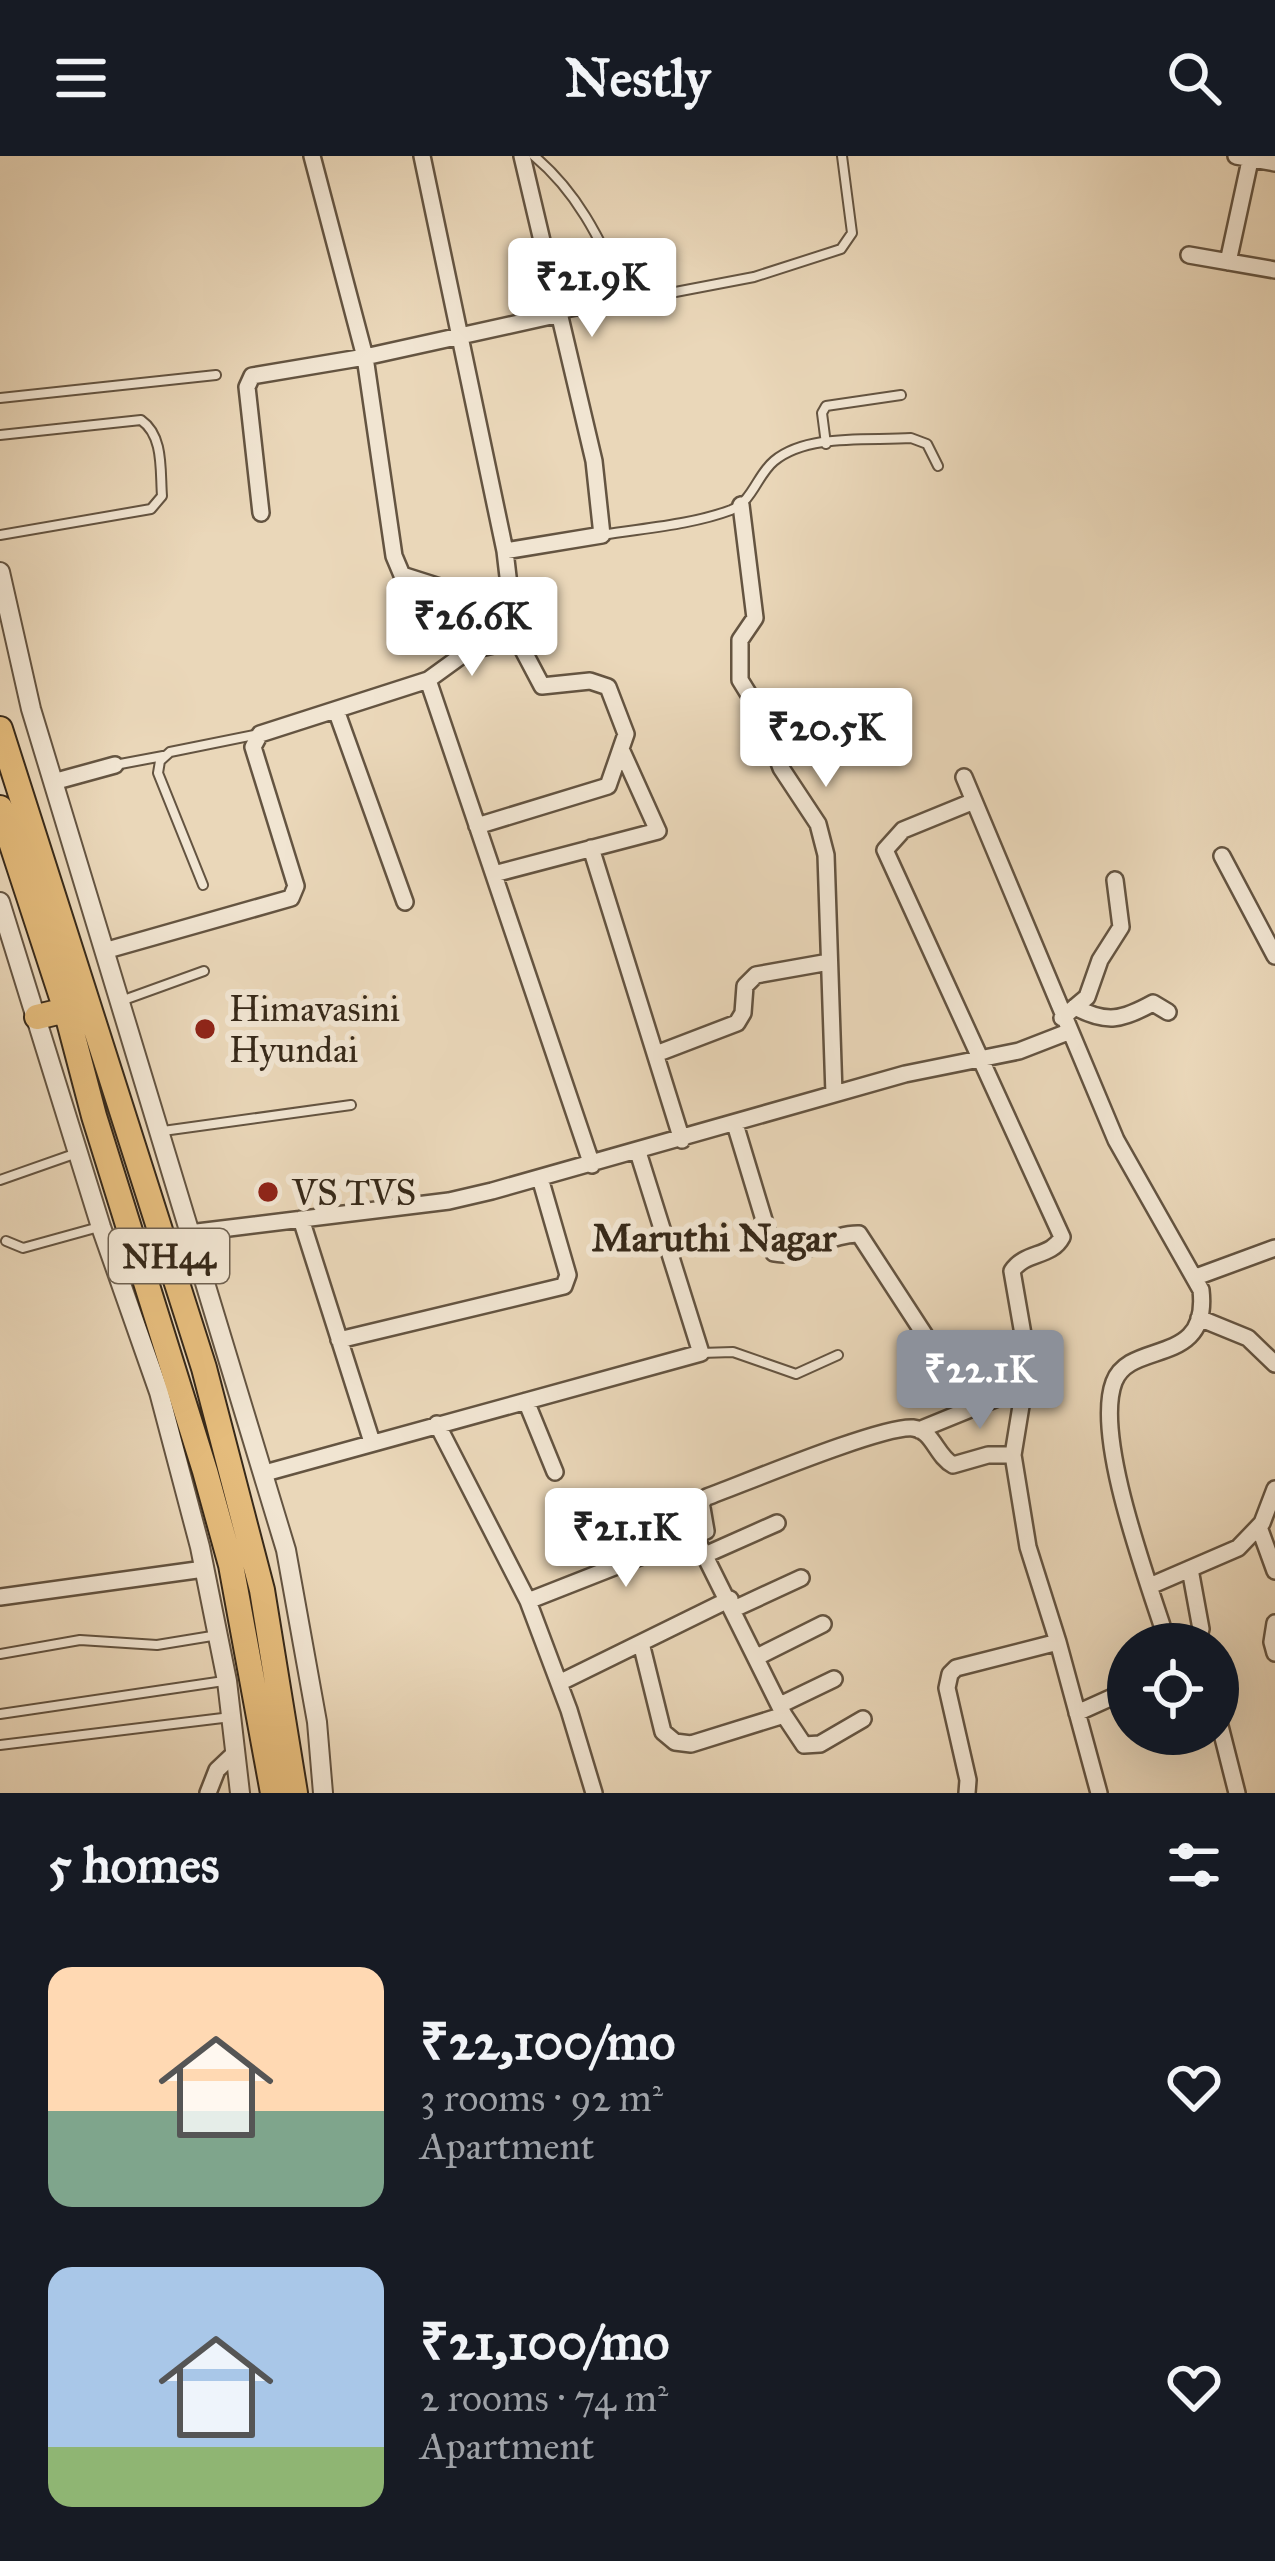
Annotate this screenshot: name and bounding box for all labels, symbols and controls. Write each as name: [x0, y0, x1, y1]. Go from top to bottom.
icon: menu: [48, 45, 114, 111]
text: Nestly: [565, 45, 710, 111]
icon: search: [1161, 45, 1227, 111]
pin: ₹21.9K: [494, 238, 690, 340]
text: ₹21.9K: [535, 253, 649, 301]
pin: ₹26.6K: [374, 577, 570, 679]
text: ₹26.6K: [413, 592, 531, 640]
pin: ₹20.5K: [728, 688, 924, 790]
text: ₹20.5K: [767, 703, 885, 751]
place label: Himavasini Hyundai: [229, 987, 400, 1072]
marker: Himavasini Hyundai: [192, 1016, 218, 1042]
place label: VS TVS: [291, 1171, 416, 1215]
marker: VS TVS: [255, 1179, 281, 1205]
district label: Maruthi Nagar: [592, 1214, 838, 1262]
road number: NH44: [109, 1229, 229, 1283]
pin: ₹22.1K: [882, 1330, 1078, 1432]
text: ₹22.1K: [924, 1345, 1036, 1393]
pin: ₹21.1K: [528, 1488, 724, 1590]
text: ₹21.1K: [572, 1503, 680, 1551]
map controls: [1107, 1623, 1239, 1755]
button: locate: [1107, 1623, 1239, 1755]
icon: filters: [1161, 1832, 1227, 1898]
text: 5 homes: [48, 1834, 219, 1896]
text: ₹22,100/mo: [420, 2011, 675, 2073]
icon: home: [144, 2015, 288, 2159]
icon: heart: [1161, 2054, 1227, 2120]
text: 3 rooms · 92 m²: [420, 2074, 663, 2122]
text: Apartment: [420, 2122, 594, 2170]
text: ₹21,100/mo: [420, 2311, 669, 2373]
icon: home: [144, 2315, 288, 2459]
icon: heart: [1161, 2354, 1227, 2420]
text: 2 rooms · 74 m²: [420, 2374, 668, 2422]
text: Apartment: [420, 2422, 594, 2470]

